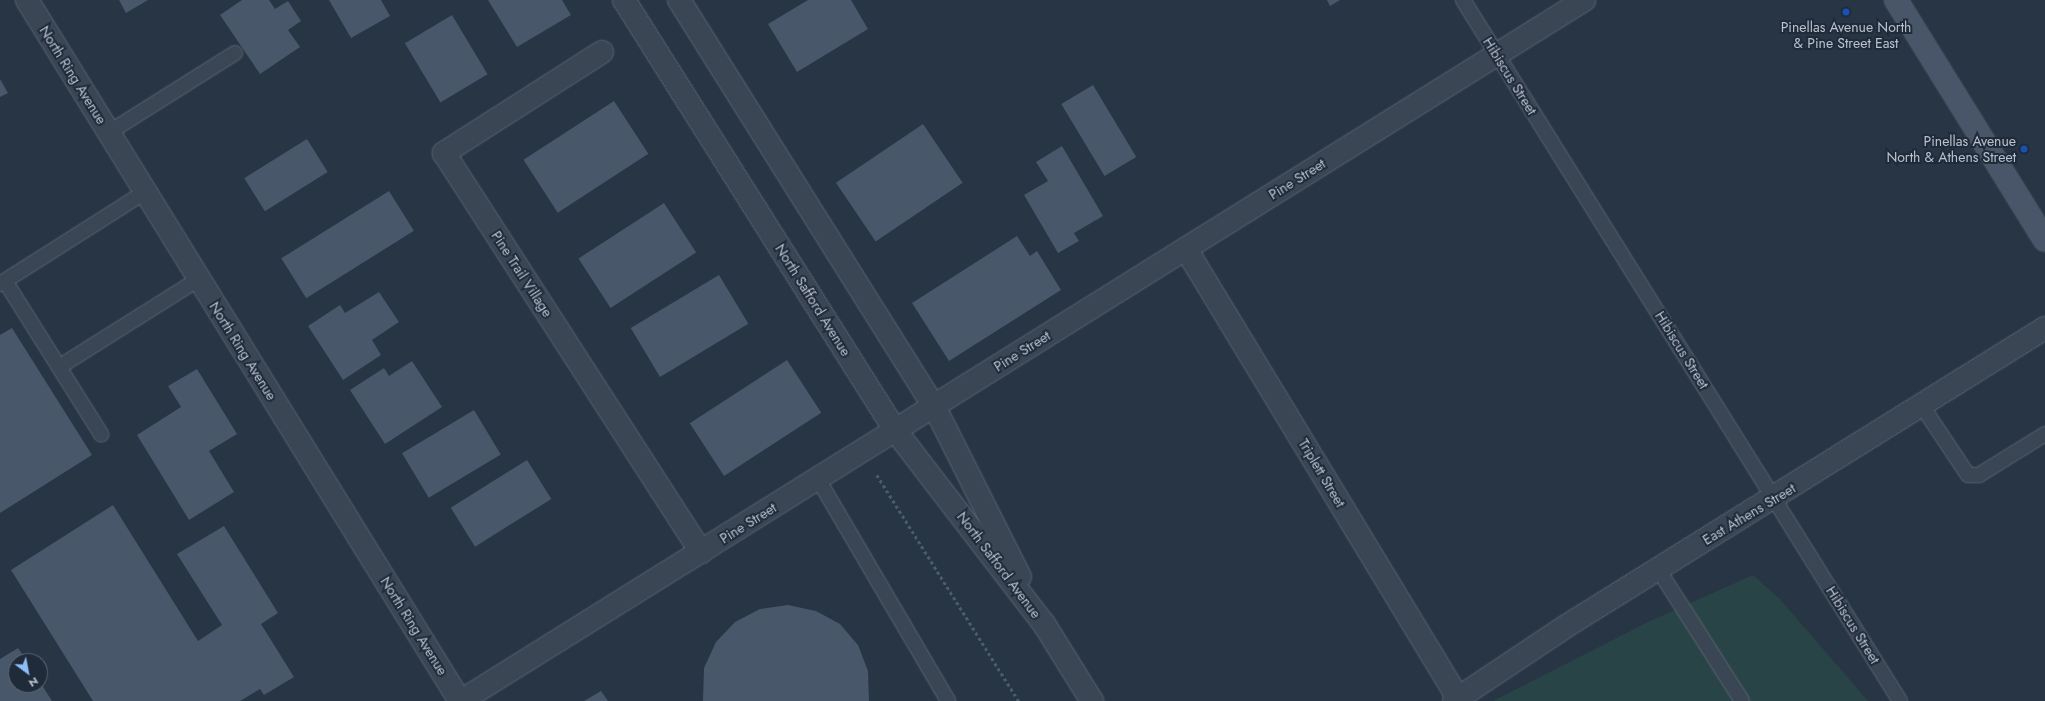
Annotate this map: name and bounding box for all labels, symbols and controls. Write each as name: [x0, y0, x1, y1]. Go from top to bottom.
marker: Pinellas Avenue North & Pine Street East: [1841, 7, 1851, 17]
place label: Pinellas Avenue North & Pine Street East: [1781, 19, 1911, 52]
street label: North Ring Avenue: [36, 23, 110, 127]
street label: Hibiscus Street: [1480, 34, 1540, 118]
place label: Pinellas Avenue North & Athens Street: [1886, 133, 2016, 166]
marker: Pinellas Avenue North & Athens Street: [2019, 144, 2029, 154]
street label: Pine Street: [1266, 155, 1328, 203]
street label: Pine Trail Village: [488, 228, 556, 320]
street label: North Safford Avenue: [772, 241, 854, 359]
street label: North Ring Avenue: [206, 299, 280, 403]
street label: Hibiscus Street: [1652, 308, 1712, 392]
street label: Pine Street: [991, 327, 1053, 375]
street label: Triplett Street: [1295, 436, 1349, 510]
street label: East Athens Street: [1700, 480, 1798, 548]
street label: Pine Street: [717, 499, 779, 547]
street label: North Safford Avenue: [954, 508, 1044, 622]
street label: North Ring Avenue: [377, 574, 451, 678]
street label: Hibiscus Street: [1823, 583, 1883, 667]
north arrow: [8, 653, 48, 693]
text: N: [26, 673, 42, 691]

